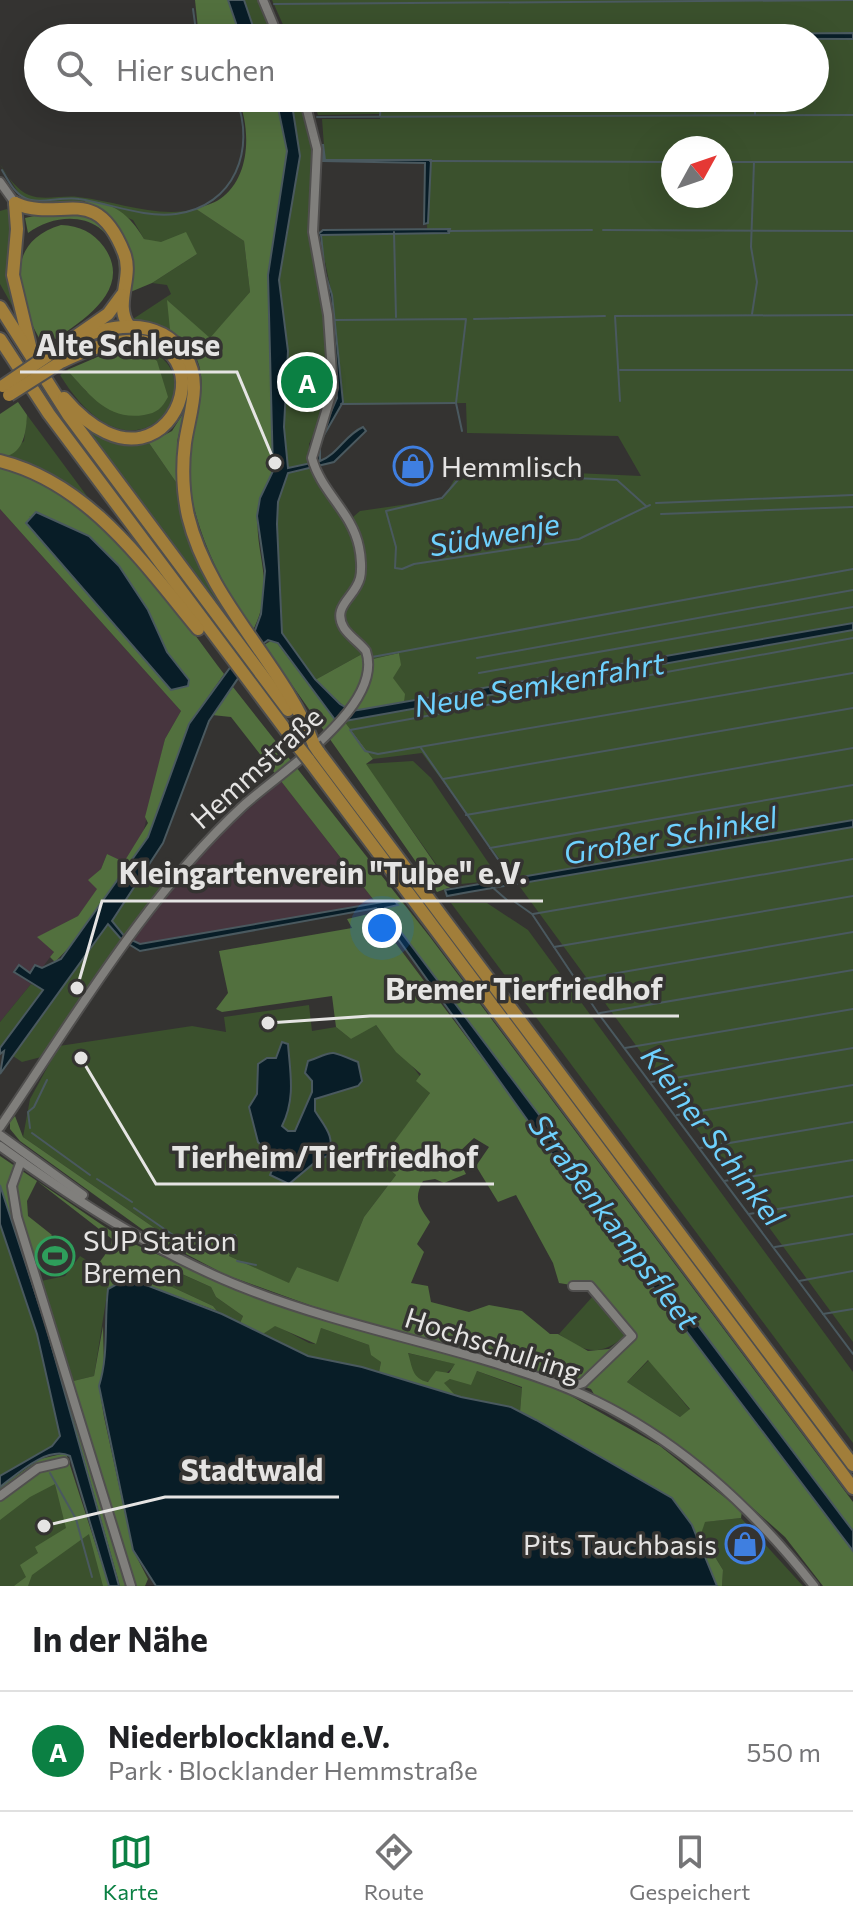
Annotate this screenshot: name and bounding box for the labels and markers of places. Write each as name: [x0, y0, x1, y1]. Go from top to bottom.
callout: Alte Schleuse: [20, 318, 237, 372]
pin: A: [281, 352, 333, 412]
shop icon: Hemmlisch: [392, 445, 434, 487]
place label: Hemmlisch: [441, 449, 583, 483]
callout: Kleingartenverein "Tulpe" e.V.: [102, 847, 543, 901]
callout: Bremer Tierfriedhof: [370, 962, 679, 1016]
callout: Tierheim/Tierfriedhof: [156, 1130, 494, 1184]
place label: SUP Station Bremen: [83, 1223, 237, 1289]
sports icon: SUP Station Bremen: [34, 1235, 76, 1277]
callout: Stadtwald: [165, 1443, 339, 1497]
shop icon: Pits Tauchbasis: [724, 1523, 766, 1565]
place label: Pits Tauchbasis: [523, 1527, 717, 1561]

